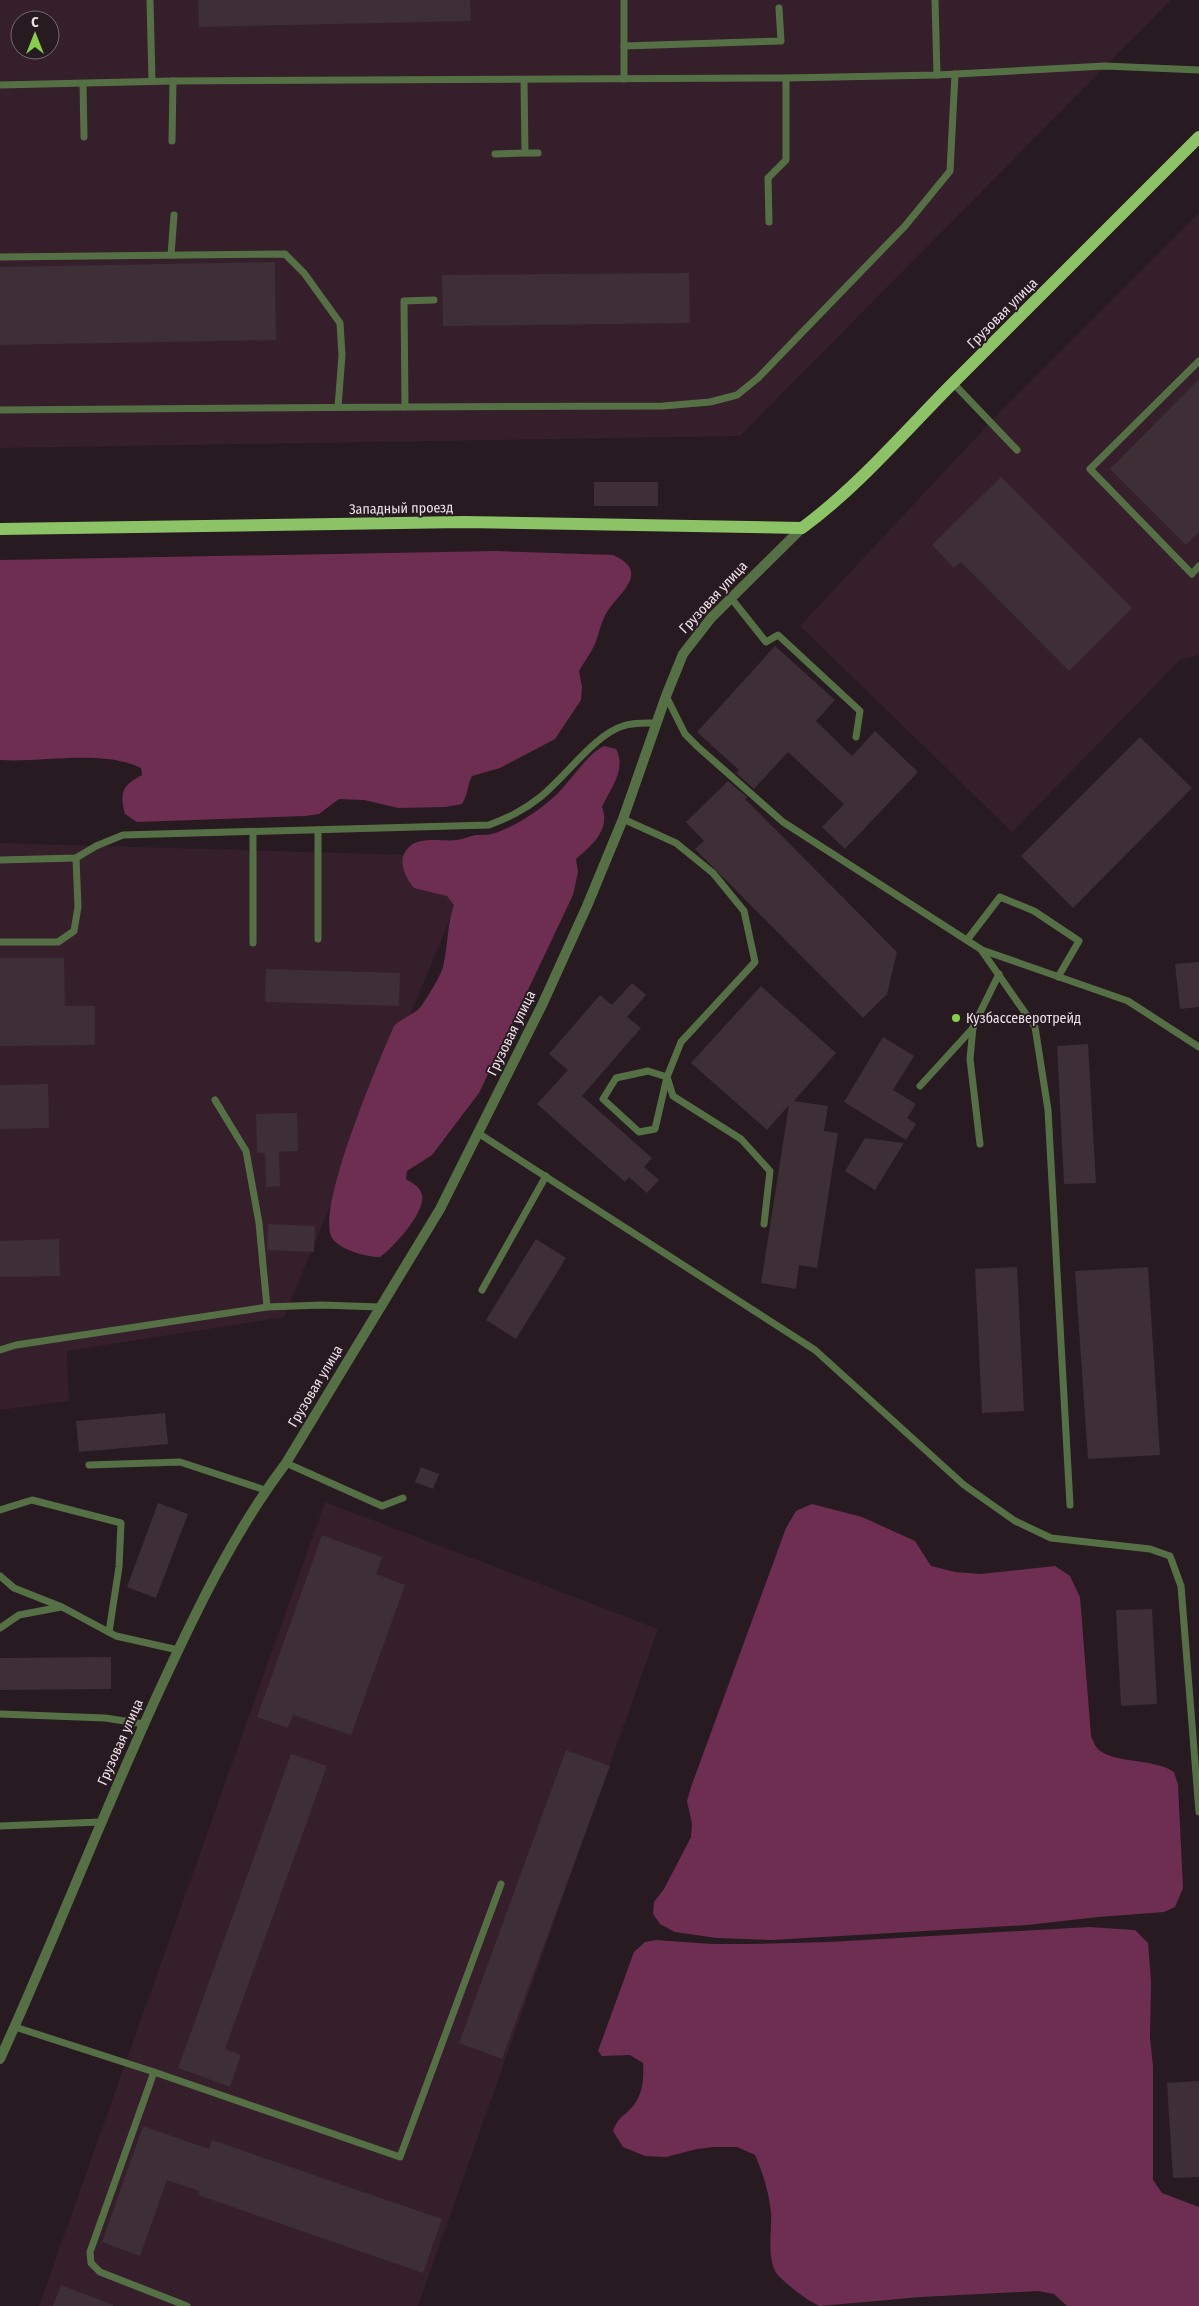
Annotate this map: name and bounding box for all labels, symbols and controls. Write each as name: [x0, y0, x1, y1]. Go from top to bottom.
north arrow: [10, 10, 60, 60]
text: С: [31, 14, 39, 31]
street label: Грузовая улица: [964, 275, 1041, 352]
street label: Западный проезд: [349, 499, 453, 518]
street label: Грузовая улица: [676, 558, 751, 637]
street label: Грузовая улица: [484, 988, 539, 1079]
place label: Кузбассеверотрейд: [966, 1010, 1081, 1027]
marker: Кузбассеверотрейд: [950, 1012, 962, 1024]
street label: Грузовая улица: [284, 1342, 347, 1430]
street label: Грузовая улица: [94, 1696, 147, 1788]

